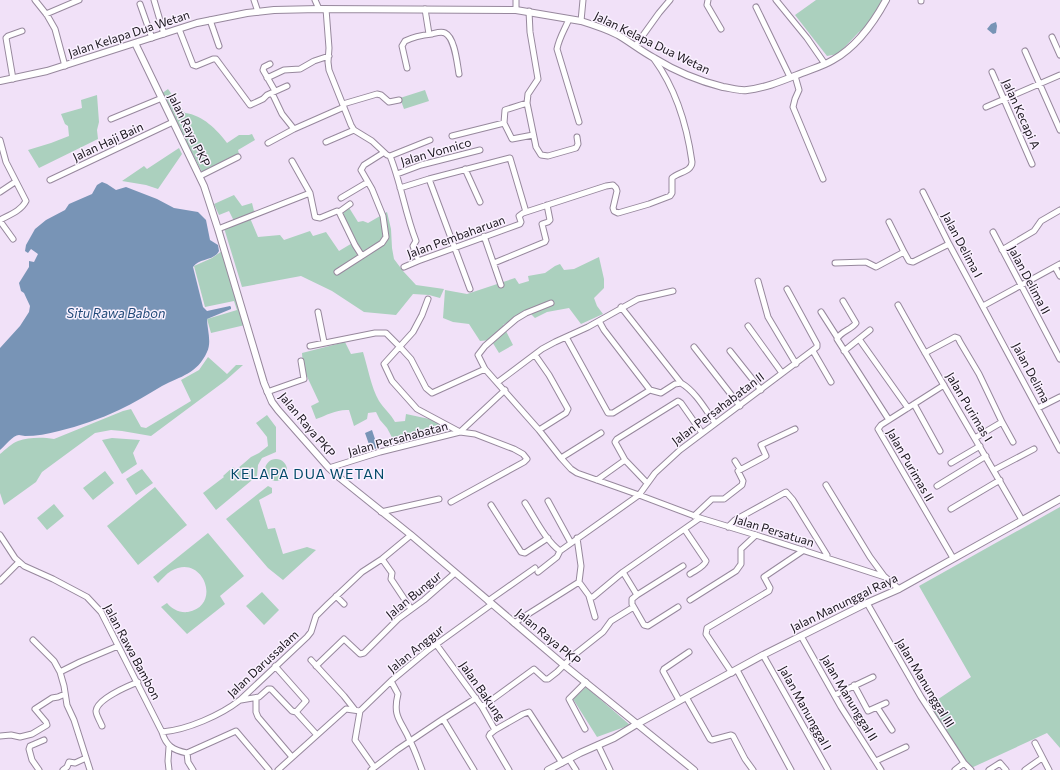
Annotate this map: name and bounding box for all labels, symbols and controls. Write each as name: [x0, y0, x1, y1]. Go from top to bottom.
street label: Jalan Kelapa Dua Wetan: [66, 7, 192, 60]
street label: Jalan Kelapa Dua Wetan: [592, 8, 713, 77]
street label: Jalan Kecapi A: [999, 76, 1044, 151]
street label: Jalan Raya PKP: [165, 90, 214, 170]
street label: Jalan Haji Bain: [70, 119, 145, 164]
street label: Jalan Vonnico: [399, 134, 473, 169]
street label: Jalan Delima I: [939, 209, 986, 280]
street label: Jalan Pembaharuan: [405, 212, 507, 261]
street label: Jalan Delima II: [1005, 243, 1054, 317]
water label: Situ Rawa Babon: [67, 305, 165, 321]
street label: Jalan Delima: [1009, 340, 1054, 406]
street label: Jalan Persahabatan II: [669, 369, 767, 448]
street label: Jalan Purimas I: [943, 369, 996, 444]
street label: Jalan Raya PKP: [276, 389, 339, 461]
street label: Jalan Persahabatan: [346, 418, 449, 459]
street label: Jalan Purimas II: [884, 426, 937, 504]
district label: KELAPA DUA WETAN: [231, 465, 385, 482]
street label: Jalan Persatuan: [732, 511, 816, 550]
street label: Jalan Bungur: [383, 567, 445, 622]
street label: Jalan Manunggal Raya: [788, 570, 900, 635]
street label: Jalan Rawa Bambon: [101, 601, 164, 702]
street label: Jalan Raya PKP: [513, 605, 584, 668]
street label: Jalan Anggur: [385, 621, 447, 676]
street label: Jalan Darussalam: [224, 627, 301, 700]
street label: Jalan Manunggal III: [893, 636, 958, 730]
street label: Jalan Manunggal II: [818, 652, 881, 743]
street label: Jalan Bakung: [457, 658, 509, 724]
street label: Jalan Manunggal I: [776, 663, 835, 753]

